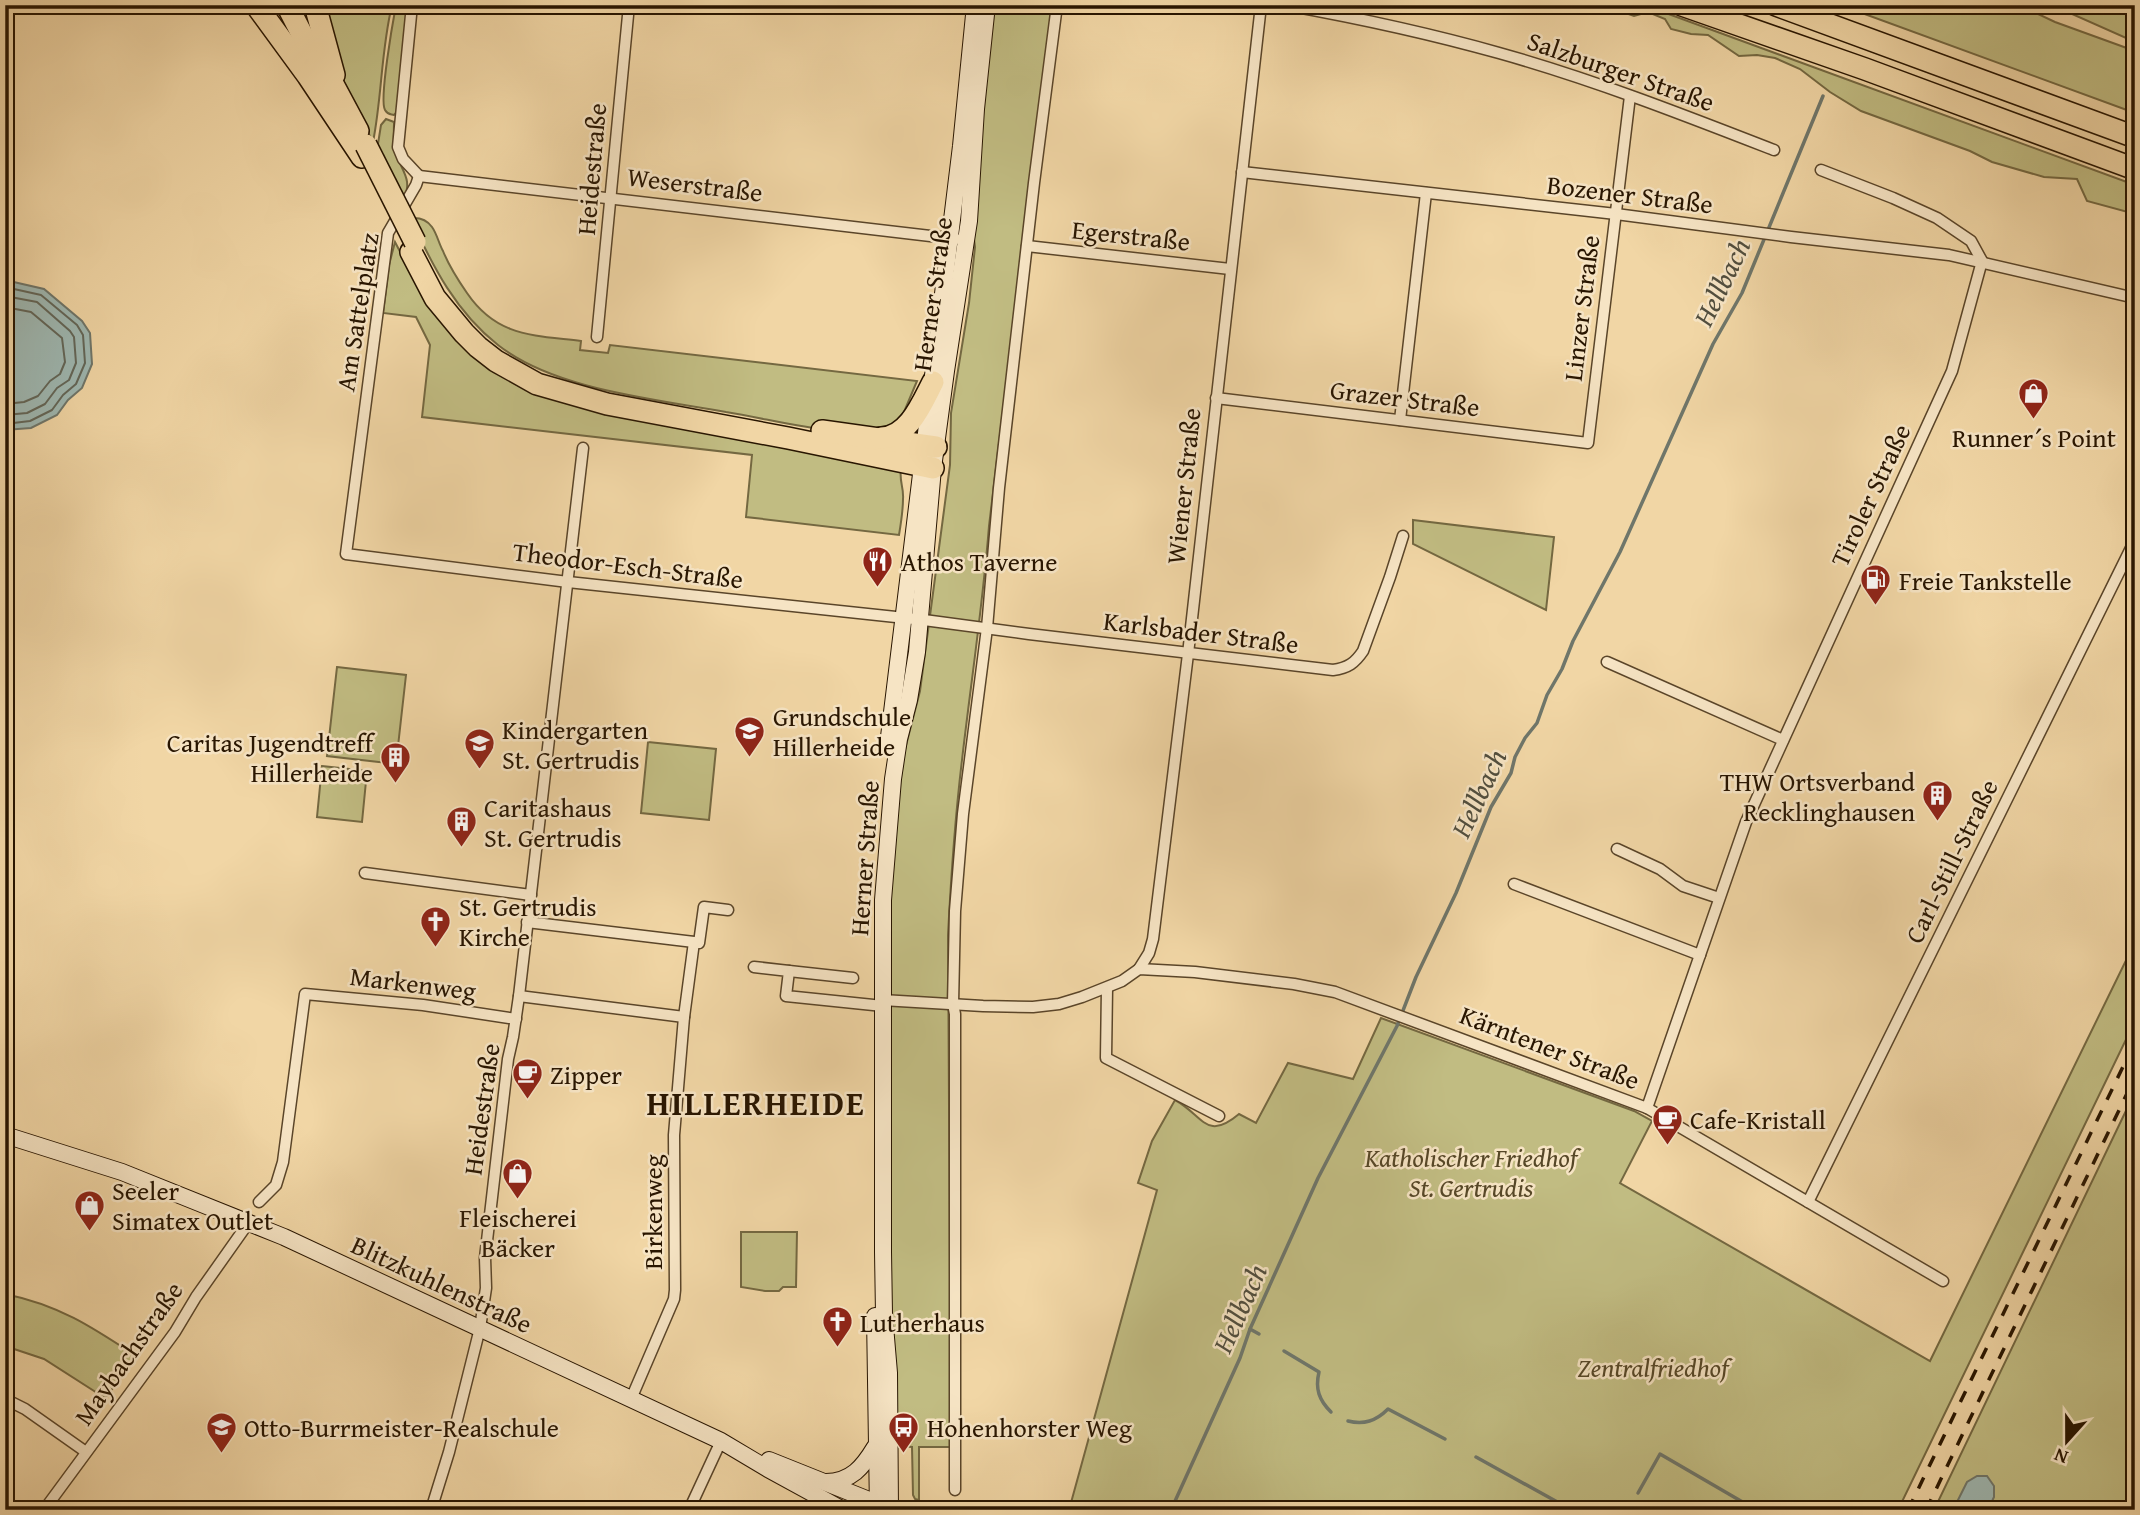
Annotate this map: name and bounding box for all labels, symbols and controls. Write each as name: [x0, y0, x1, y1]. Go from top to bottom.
street label: Salzburger Straße: [1522, 21, 1720, 121]
street label: Heidestraße: [566, 101, 616, 237]
street label: Weserstraße: [625, 156, 765, 212]
street label: Bozener Straße: [1545, 164, 1715, 224]
street label: Egerstraße: [1070, 209, 1192, 261]
street label: Herner Straße: [902, 214, 962, 374]
street label: Am Sattelplatz: [325, 230, 389, 394]
water label: Hellbach: [1682, 231, 1760, 334]
street label: Linzer Straße: [1553, 233, 1609, 383]
street label: Grazer Straße: [1328, 369, 1482, 427]
shop icon: Runner´s Point: [2017, 377, 2051, 421]
street label: Wiener Straße: [1155, 406, 1211, 566]
street label: Tiroler Straße: [1820, 417, 1920, 573]
place label: Runner´s Point: [1952, 418, 2116, 457]
street label: Theodor-Esch-Straße: [511, 532, 745, 598]
place label: Athos Taverne: [901, 542, 1057, 581]
restaurant icon: Athos Taverne: [861, 544, 895, 588]
place label: Freie Tankstelle: [1899, 561, 2072, 600]
fuel station icon: Freie Tankstelle: [1859, 563, 1893, 607]
street label: Karlsbader Straße: [1101, 601, 1301, 663]
place label: Grundschule Hillerheide: [773, 697, 911, 766]
place label: Kindergarten St. Gertrudis: [502, 710, 648, 779]
school or university icon: Grundschule Hillerheide: [733, 714, 767, 758]
place label: Caritas Jugendtreff Hillerheide: [167, 723, 376, 792]
school or university icon: Kindergarten St. Gertrudis: [462, 727, 496, 771]
building icon: Caritas Jugendtreff Hillerheide: [379, 740, 413, 784]
water label: Hellbach: [1439, 742, 1516, 845]
place label: THW Ortsverband Recklinghausen: [1720, 762, 1915, 831]
street label: Carl-Still-Straße: [1894, 772, 2008, 950]
street label: Herner Straße: [839, 779, 889, 937]
building icon: THW Ortsverband Recklinghausen: [1921, 779, 1955, 823]
place label: Caritashaus St. Gertrudis: [484, 788, 622, 857]
building icon: Caritashaus St. Gertrudis: [444, 805, 478, 849]
place label: St. Gertrudis Kirche: [459, 887, 597, 956]
church icon: St. Gertrudis Kirche: [419, 904, 453, 948]
street label: Markenweg: [348, 956, 478, 1010]
street label: Kärntener Straße: [1454, 995, 1646, 1099]
street label: Heidestraße: [452, 1041, 510, 1177]
place label: Zipper: [550, 1055, 622, 1094]
cafe icon: Zipper: [510, 1057, 544, 1101]
district label: HILLERHEIDE: [646, 1079, 866, 1127]
place label: Cafe-Kristall: [1690, 1100, 1826, 1139]
cafe icon: Cafe-Kristall: [1650, 1102, 1684, 1146]
park label: Katholischer Friedhof St. Gertrudis: [1364, 1138, 1582, 1207]
street label: Birkenweg: [633, 1154, 672, 1270]
shop icon: Fleischerei Bäcker: [501, 1157, 535, 1201]
place label: Seeler Simatex Outlet: [112, 1171, 273, 1240]
shop icon: Seeler Simatex Outlet: [72, 1188, 106, 1232]
place label: Fleischerei Bäcker: [459, 1198, 577, 1267]
street label: Blitzkuhlenstraße: [345, 1225, 539, 1343]
water label: Hellbach: [1201, 1257, 1277, 1360]
street label: Maybachstraße: [64, 1273, 192, 1433]
place label: Lutherhaus: [860, 1303, 985, 1342]
church icon: Lutherhaus: [820, 1305, 854, 1349]
park label: Zentralfriedhof: [1578, 1348, 1733, 1387]
north arrow: [2032, 1406, 2102, 1476]
place label: Otto-Burrmeister-Realschule: [244, 1408, 559, 1447]
place label: Hohenhorster Weg: [927, 1408, 1132, 1447]
school or university icon: Otto-Burrmeister-Realschule: [204, 1410, 238, 1454]
bus stop icon: Hohenhorster Weg: [887, 1410, 921, 1454]
text: N: [2050, 1441, 2072, 1472]

